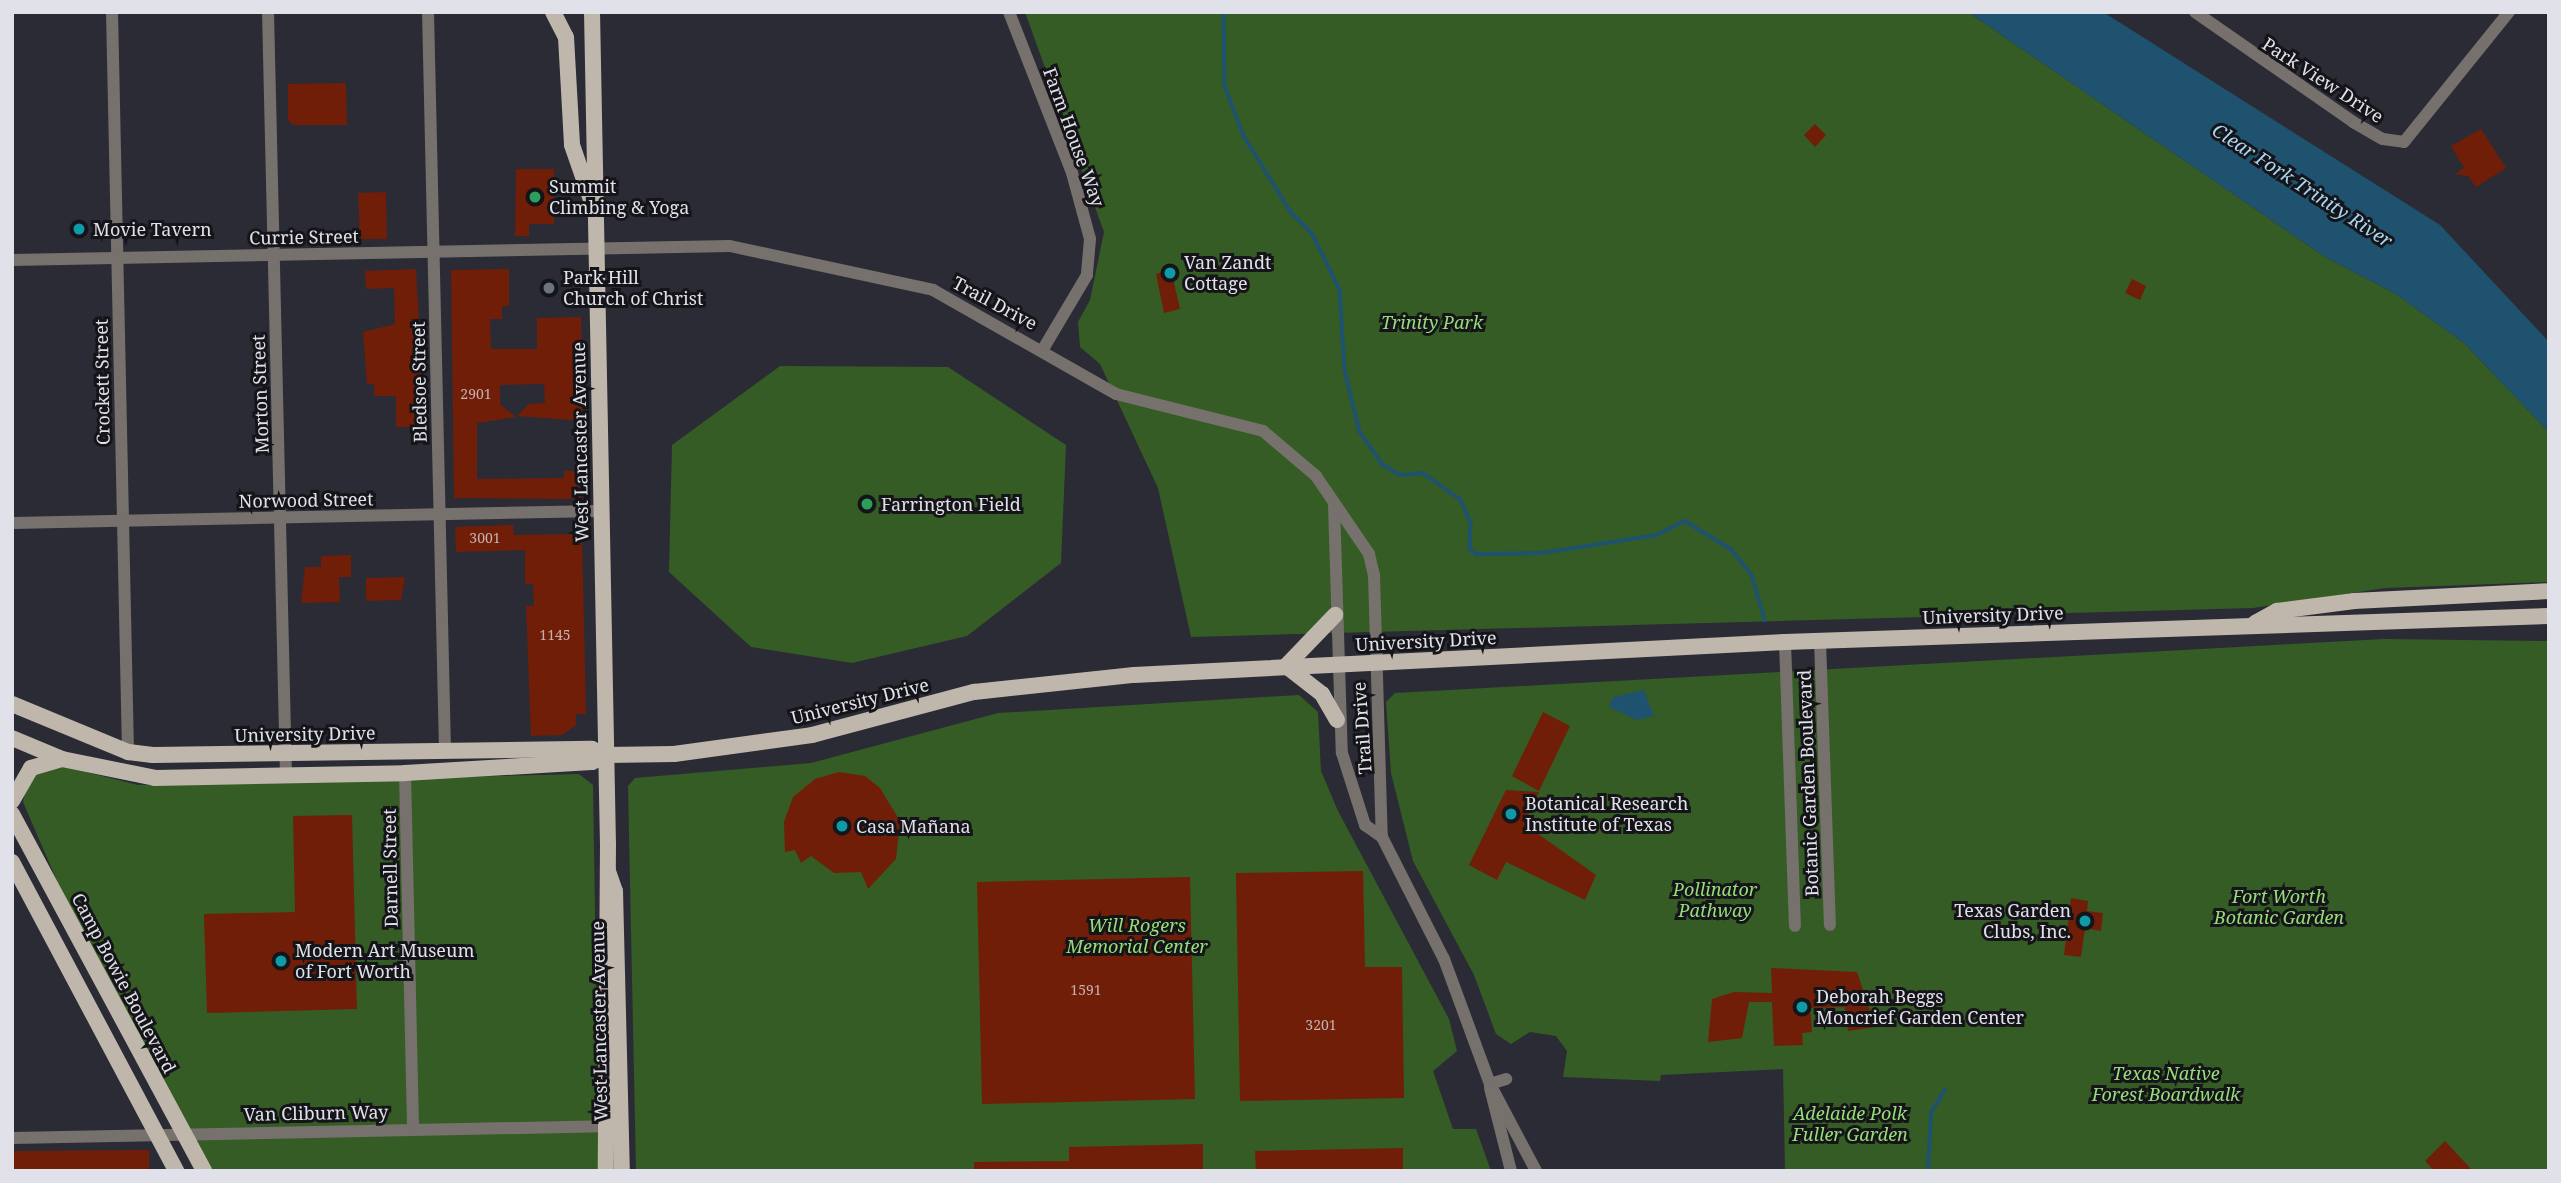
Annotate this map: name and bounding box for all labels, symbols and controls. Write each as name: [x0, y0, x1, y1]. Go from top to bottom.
street label: Park View Drive: [2258, 33, 2388, 127]
street label: Farm House Way: [1039, 65, 1109, 209]
water label: Clear Fork Trinity River: [2208, 119, 2396, 253]
place label: Summit Climbing & Yoga: [549, 176, 689, 218]
marker: Summit Climbing & Yoga: [527, 189, 543, 205]
place label: Movie Tavern: [93, 218, 212, 240]
marker: Movie Tavern: [71, 221, 87, 237]
street label: Currie Street: [249, 225, 359, 249]
place label: Van Zandt Cottage: [1184, 252, 1271, 294]
marker: Van Zandt Cottage: [1162, 265, 1178, 281]
place label: Park Hill Church of Christ: [563, 267, 703, 310]
street label: Trail Drive: [949, 272, 1041, 334]
marker: Park Hill Church of Christ: [541, 280, 557, 296]
park label: Trinity Park: [1381, 311, 1483, 333]
street label: Crockett Street: [90, 319, 114, 445]
street label: Bledsoe Street: [407, 321, 431, 443]
street label: Morton Street: [247, 334, 273, 454]
street label: West Lancaster Avenue: [567, 342, 593, 542]
house number: 2901: [460, 386, 492, 402]
street label: Norwood Street: [238, 488, 374, 512]
place label: Farrington Field: [881, 493, 1021, 515]
marker: Farrington Field: [859, 496, 875, 512]
house number: 3001: [469, 530, 501, 546]
street label: University Drive: [1922, 602, 2064, 628]
house number: 1145: [539, 627, 571, 643]
street label: University Drive: [1355, 627, 1497, 655]
street label: Botanic Garden Boulevard: [1793, 669, 1823, 897]
street label: University Drive: [789, 673, 931, 729]
street label: Trail Drive: [1348, 681, 1376, 775]
street label: University Drive: [234, 722, 376, 746]
place label: Botanical Research Institute of Texas: [1525, 793, 1688, 836]
marker: Botanical Research Institute of Texas: [1503, 806, 1519, 822]
street label: Darnell Street: [378, 808, 402, 928]
place label: Casa Mañana: [856, 815, 971, 837]
marker: Casa Mañana: [834, 818, 850, 834]
park label: Pollinator Pathway: [1673, 879, 1757, 922]
park label: Fort Worth Botanic Garden: [2214, 886, 2344, 928]
street label: Camp Bowie Boulevard: [67, 889, 181, 1077]
place label: Texas Garden Clubs, Inc.: [1954, 900, 2071, 942]
marker: Texas Garden Clubs, Inc.: [2077, 913, 2093, 929]
park label: Will Rogers Memorial Center: [1066, 915, 1208, 958]
street label: West Lancaster Avenue: [586, 921, 612, 1121]
place label: Modern Art Museum of Fort Worth: [295, 940, 474, 982]
marker: Modern Art Museum of Fort Worth: [273, 953, 289, 969]
house number: 1591: [1070, 982, 1102, 998]
place label: Deborah Beggs Moncrief Garden Center: [1816, 986, 2024, 1028]
marker: Deborah Beggs Moncrief Garden Center: [1794, 999, 1810, 1015]
house number: 3201: [1305, 1017, 1337, 1033]
park label: Texas Native Forest Boardwalk: [2092, 1063, 2240, 1106]
street label: Van Cliburn Way: [243, 1101, 389, 1125]
park label: Adelaide Polk Fuller Garden: [1792, 1103, 1908, 1146]

